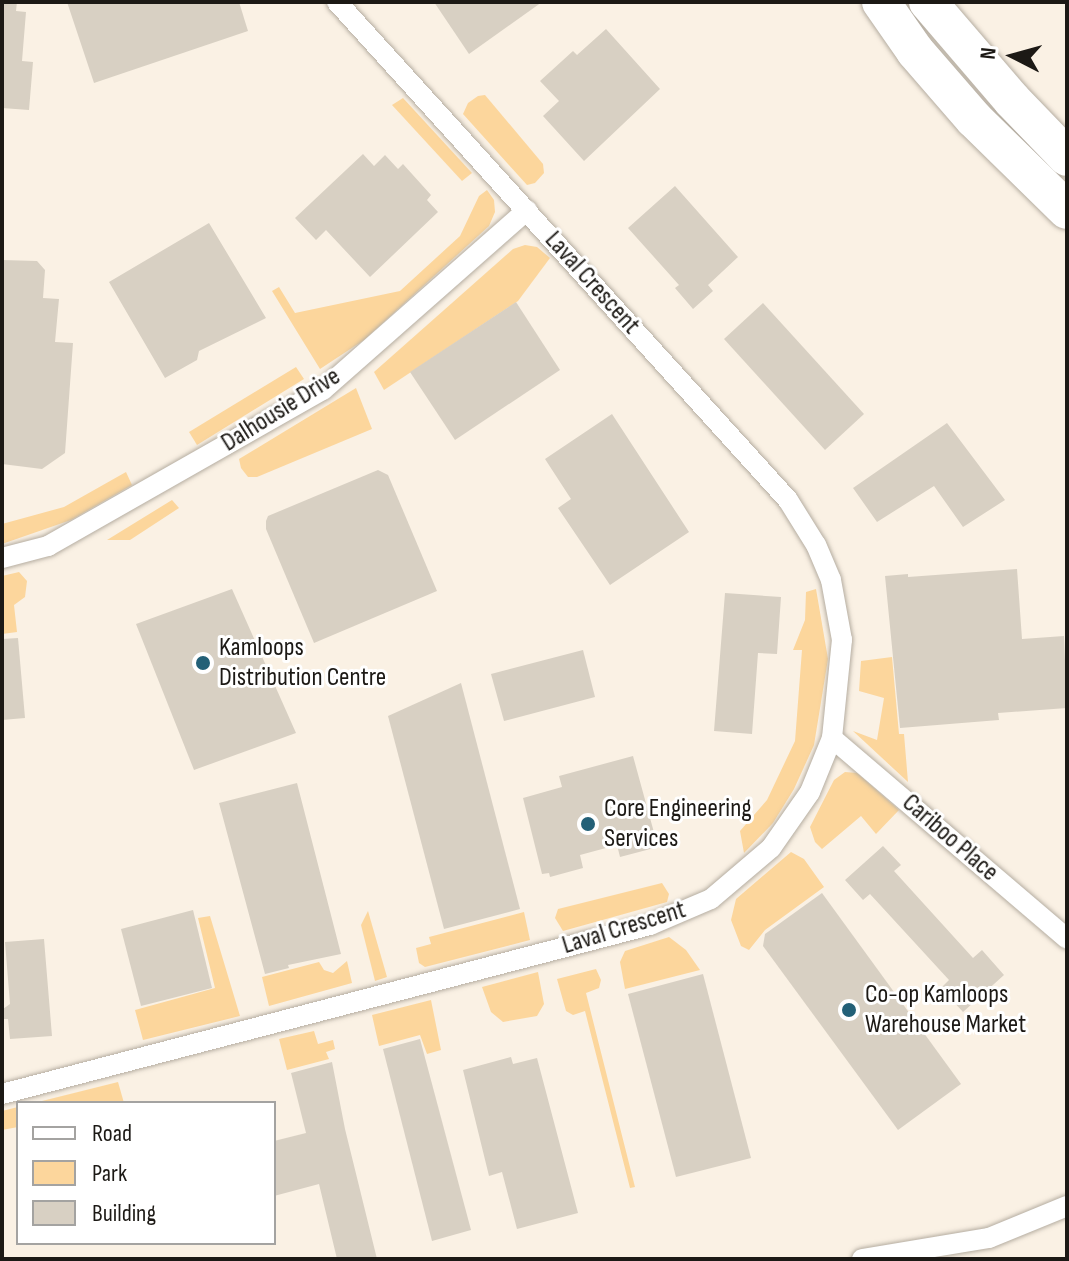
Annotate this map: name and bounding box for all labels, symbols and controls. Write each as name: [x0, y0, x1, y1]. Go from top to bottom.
north arrow: [973, 16, 1053, 96]
text: N: [975, 46, 1003, 61]
street label: Laval Crescent: [538, 225, 646, 341]
street label: Dalhousie Drive: [216, 361, 346, 459]
place label: Kamloops Distribution Centre: [219, 632, 386, 694]
marker: Kamloops Distribution Centre: [194, 654, 212, 672]
street label: Cariboo Place: [895, 788, 1005, 888]
place label: Core Engineering Services: [604, 793, 752, 854]
marker: Core Engineering Services: [579, 815, 597, 833]
street label: Laval Crescent: [559, 894, 689, 962]
place label: Co-op Kamloops Warehouse Market: [865, 979, 1026, 1040]
marker: Co-op Kamloops Warehouse Market: [840, 1001, 858, 1019]
legend: [16, 1101, 276, 1245]
text: Road: [92, 1119, 132, 1148]
text: Park: [92, 1159, 127, 1188]
text: Building: [92, 1199, 156, 1228]

